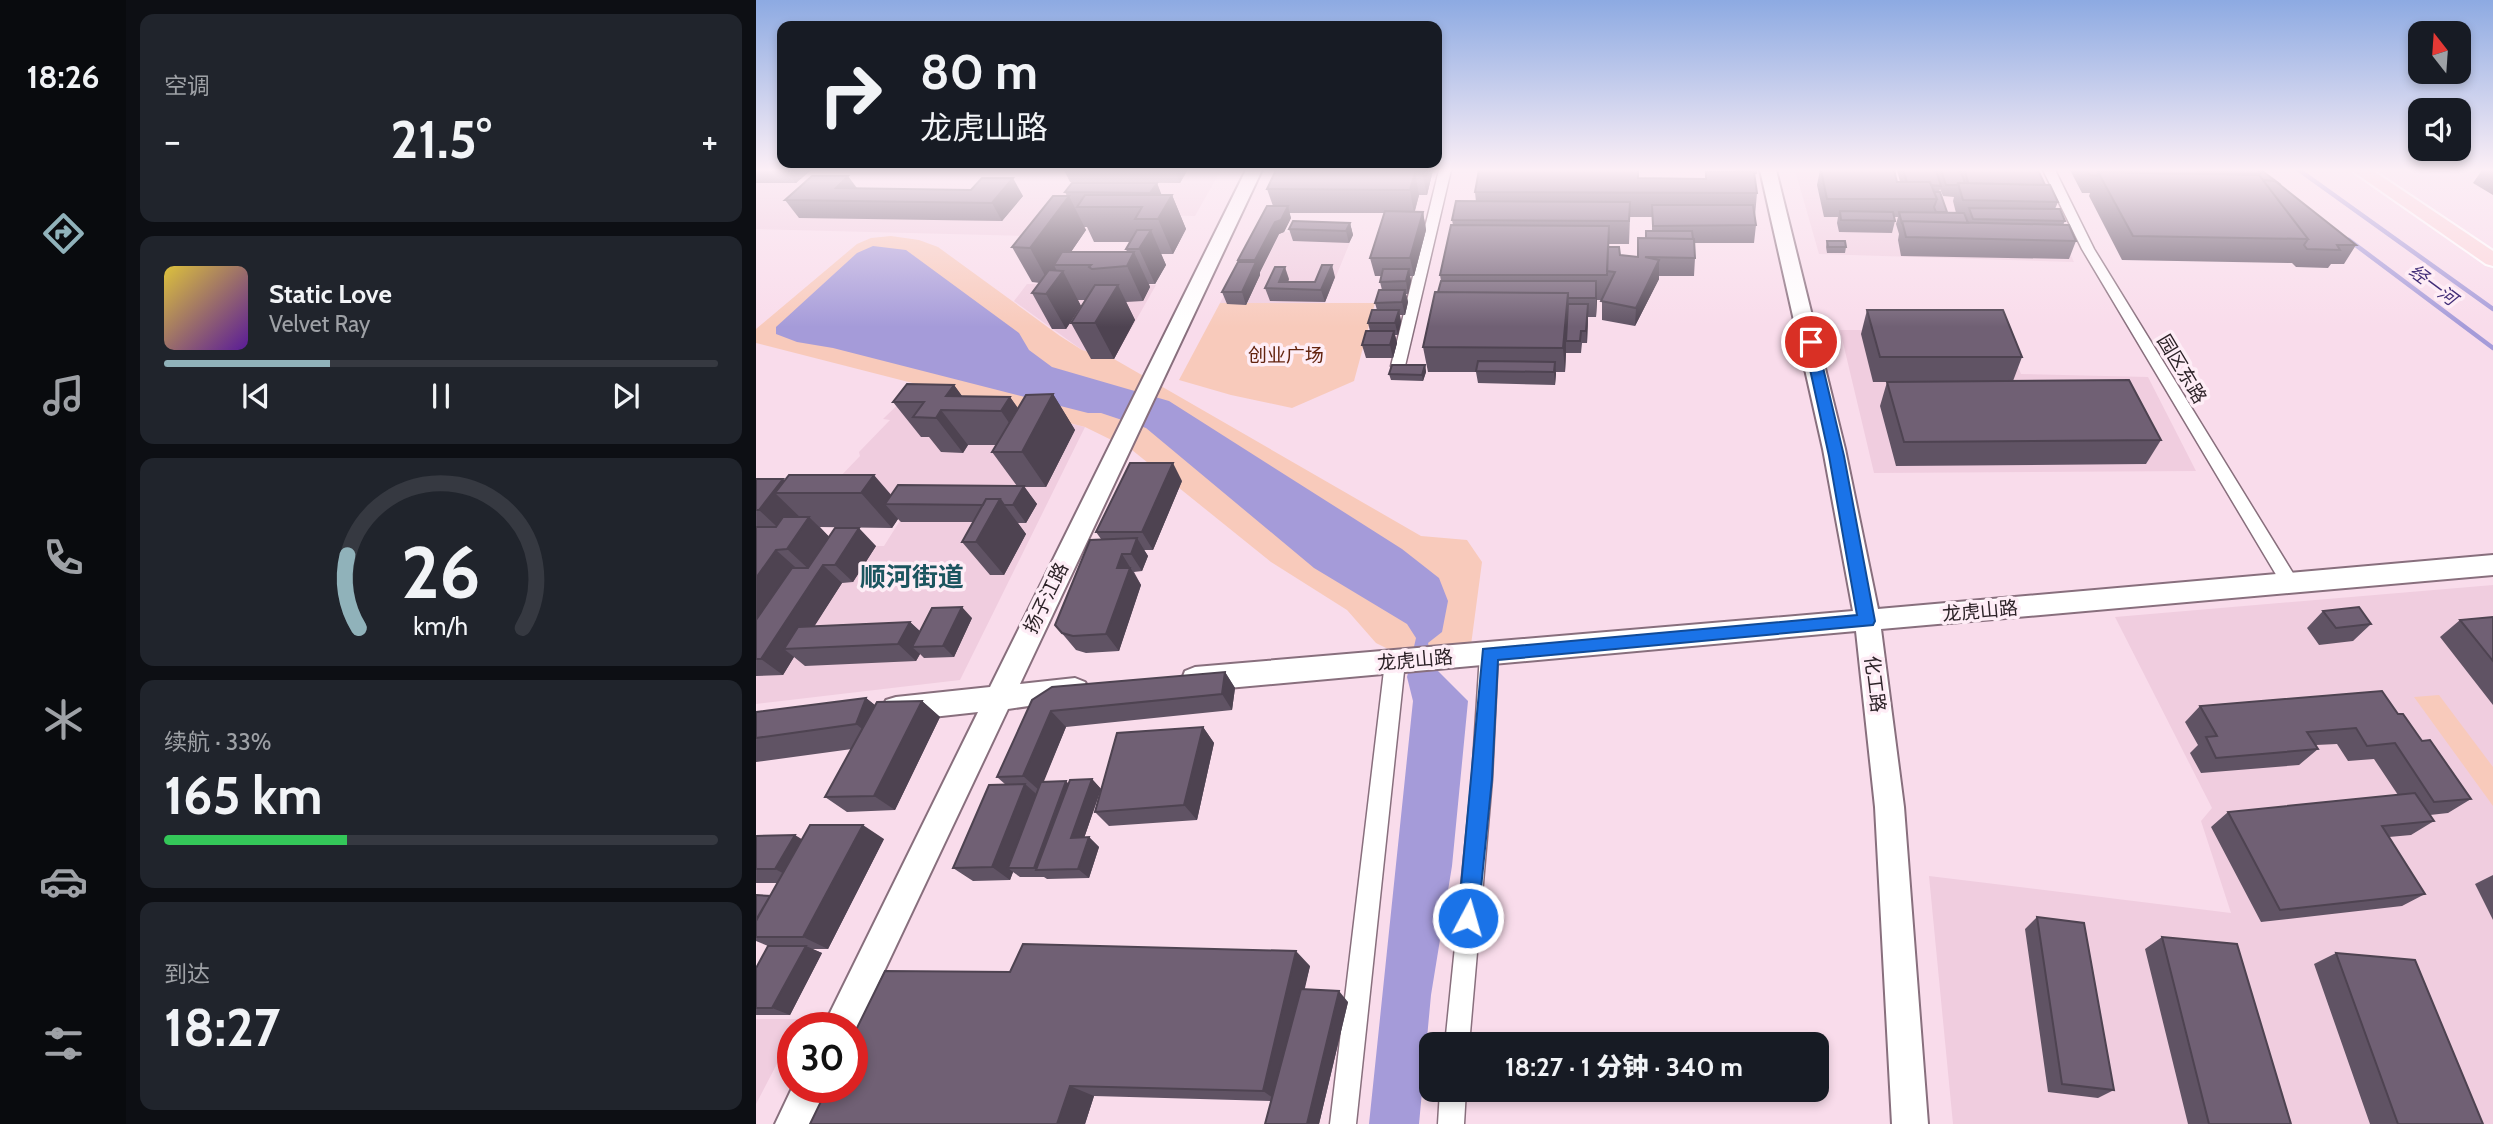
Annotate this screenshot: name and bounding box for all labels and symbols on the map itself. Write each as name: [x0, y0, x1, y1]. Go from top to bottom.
north arrow: [2408, 21, 2471, 84]
water label: 经一河: [2405, 260, 2464, 312]
pin: [1781, 312, 1841, 372]
street label: 园区东路: [2153, 330, 2211, 408]
park label: 创业广场: [1248, 344, 1324, 367]
street label: 扬子江路: [1019, 559, 1073, 637]
district label: 顺河街道: [860, 561, 964, 593]
street label: 龙虎山路: [1941, 596, 2019, 626]
street label: 龙虎山路: [1376, 645, 1454, 675]
street label: 化工路: [1860, 654, 1890, 714]
position arrow: [1431, 881, 1505, 955]
speed limit sign: 30: [777, 1012, 868, 1103]

